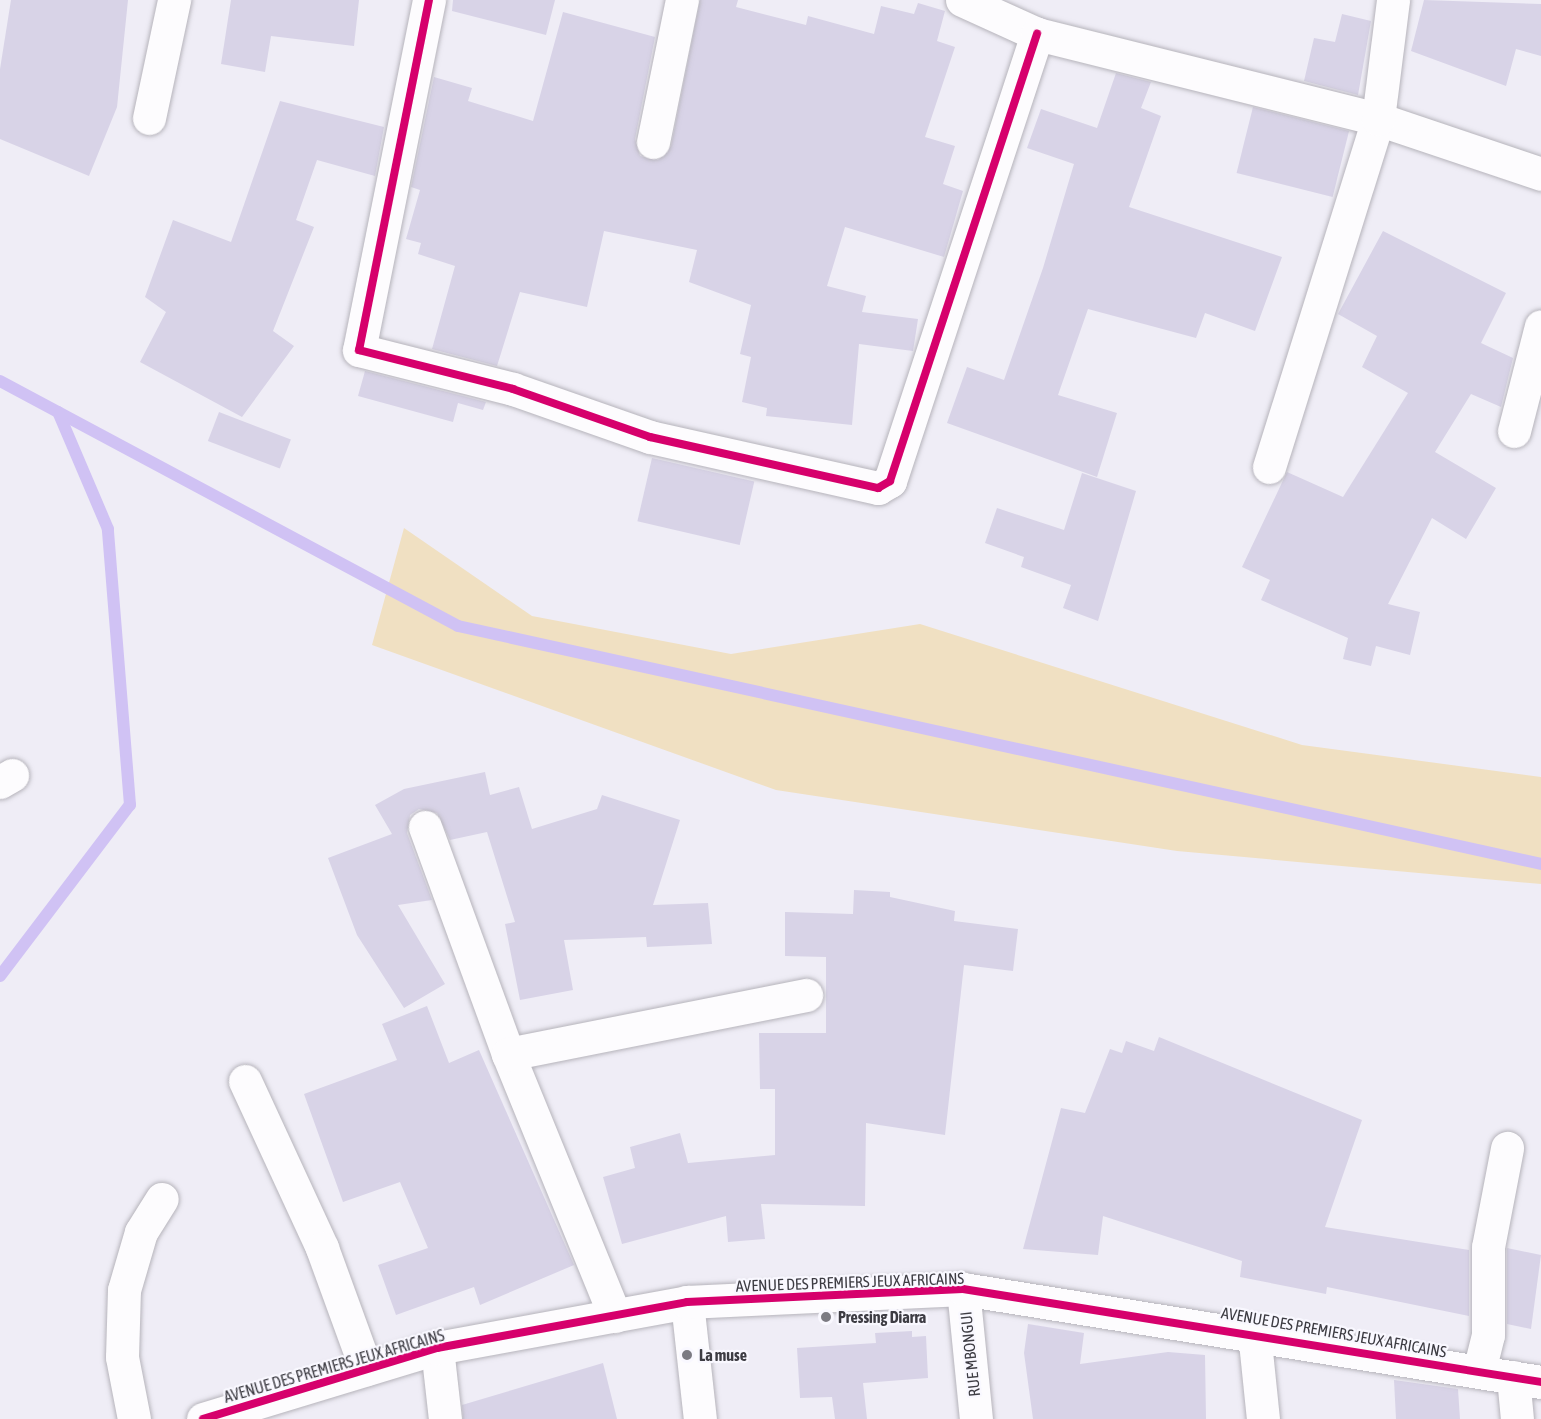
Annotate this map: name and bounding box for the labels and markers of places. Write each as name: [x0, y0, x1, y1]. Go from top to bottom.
place label: Pressing Diarra: [838, 1307, 926, 1327]
marker: Pressing Diarra: [819, 1310, 833, 1324]
place label: La muse: [699, 1345, 747, 1365]
marker: La muse: [680, 1348, 694, 1362]

